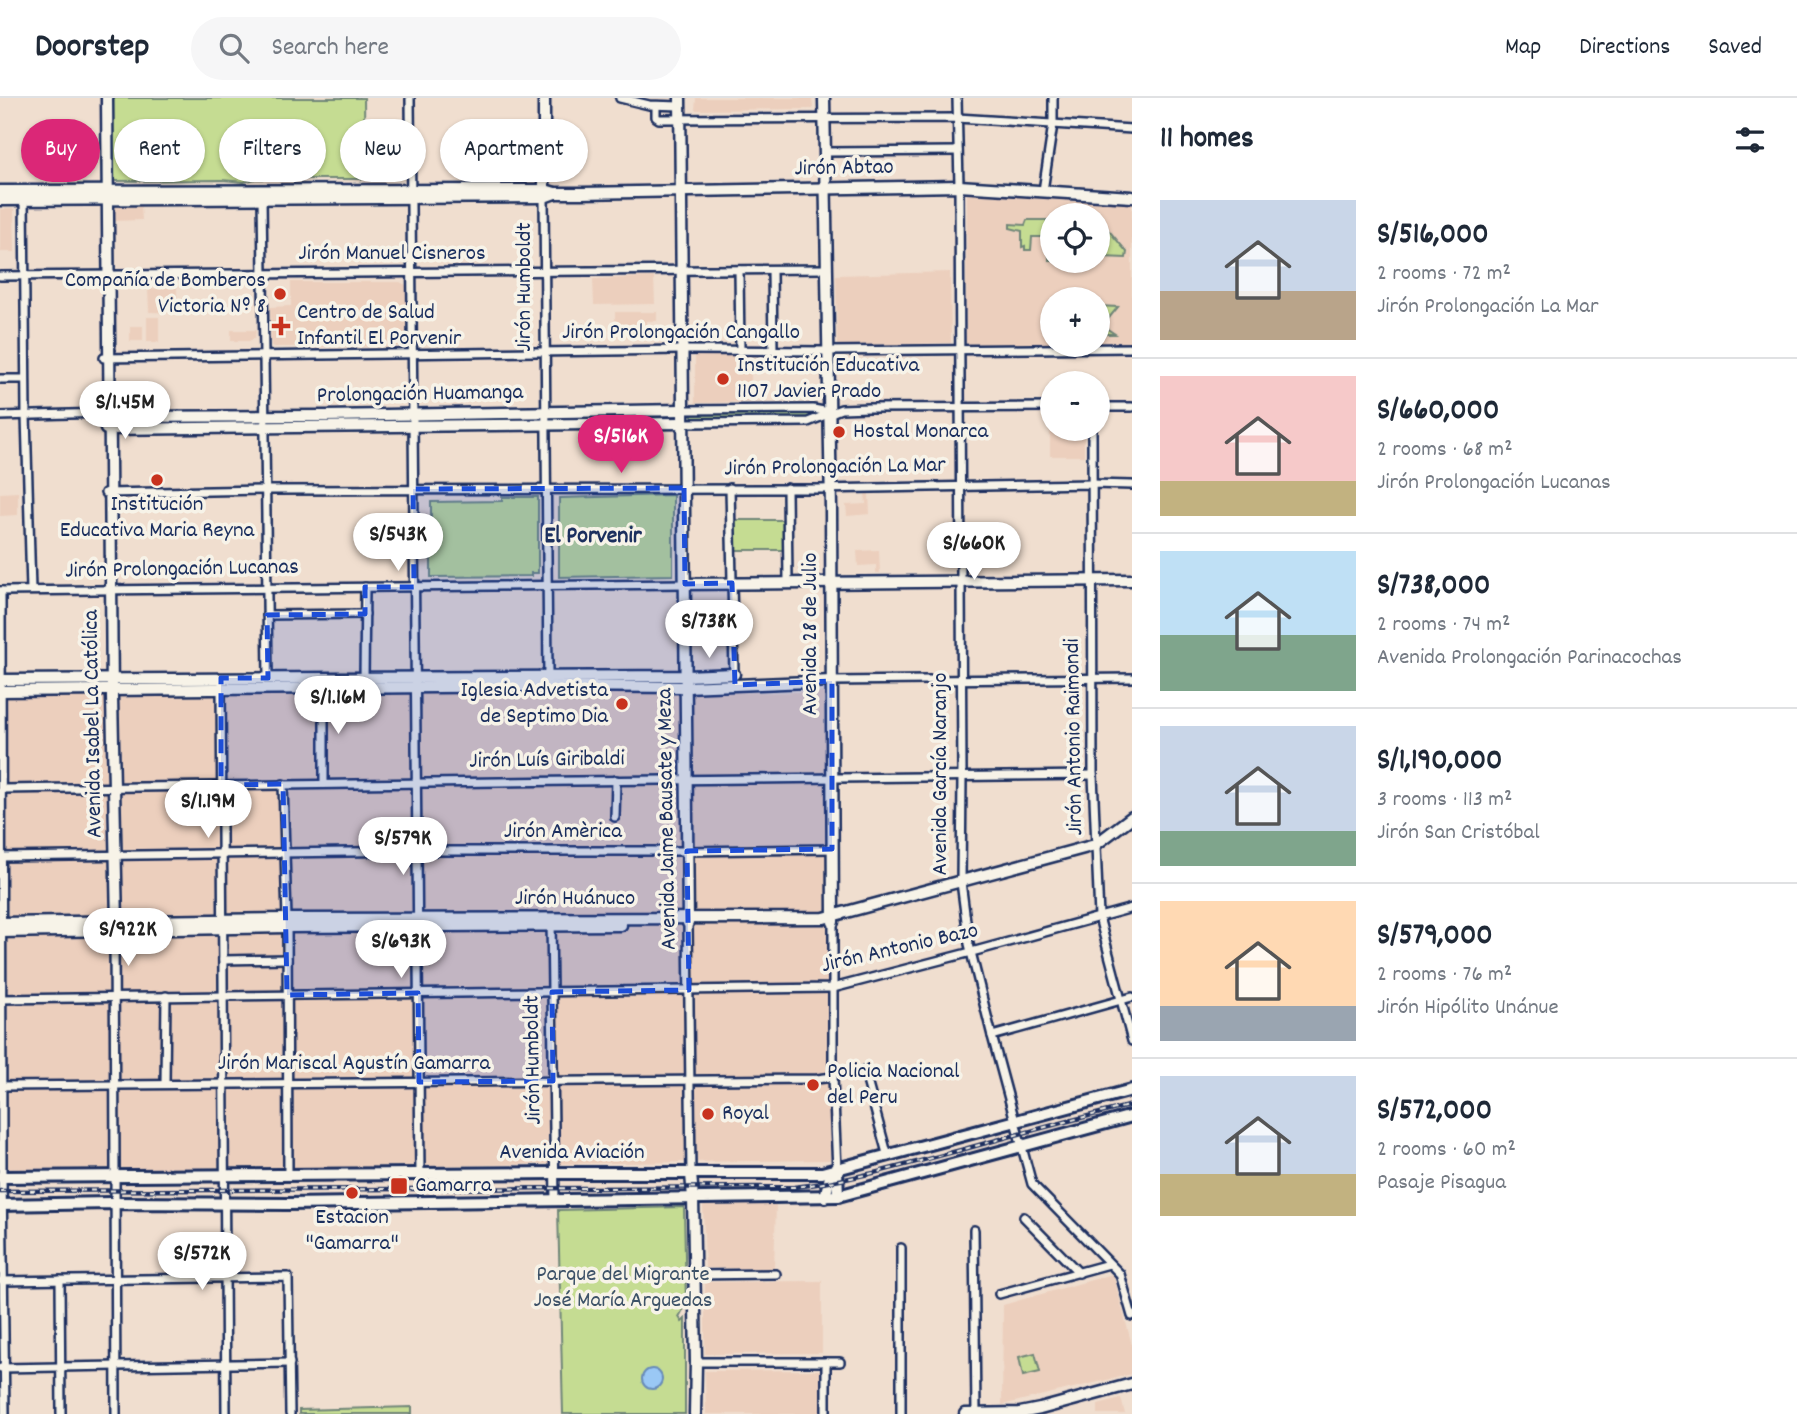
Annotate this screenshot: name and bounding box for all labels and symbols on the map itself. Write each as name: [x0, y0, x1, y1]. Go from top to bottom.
street label: Jirón Abtao: [794, 152, 894, 186]
street label: Jirón Humboldt: [509, 222, 542, 352]
street label: Jirón Manuel Cisneros: [298, 238, 486, 271]
place label: Compañía de Bomberos Victoria Nº 8: [65, 265, 266, 324]
marker: Compañía de Bomberos Victoria Nº 8: [272, 286, 288, 302]
place label: Centro de Salud Infantil El Porvenir: [297, 297, 462, 356]
marker: Centro de Salud Infantil El Porvenir: [271, 316, 291, 336]
street label: Jirón Prolongación Cangallo: [562, 317, 800, 350]
place label: Institución Educativa 1107 Javier Prado: [737, 350, 921, 409]
marker: Institución Educativa 1107 Javier Prado: [715, 371, 731, 387]
street label: Prolongación Huamanga: [316, 377, 525, 413]
pin: S/1.45M: [60, 382, 190, 441]
pin: S/516K: [564, 416, 678, 475]
place label: Hostal Monarca: [853, 416, 990, 449]
marker: Hostal Monarca: [831, 424, 847, 440]
street label: Jirón Prolongación La Mar: [724, 450, 946, 486]
marker: Institución Educativa Maria Reyna: [149, 472, 165, 488]
place label: Institución Educativa Maria Reyna: [60, 489, 256, 548]
pin: S/543K: [341, 514, 455, 573]
district label: El Porvenir: [544, 520, 643, 554]
pin: S/660K: [917, 522, 1031, 582]
street label: Jirón Prolongación Lucanas: [65, 551, 299, 589]
street label: Avenida 28 de Julio: [795, 553, 828, 715]
pin: S/738K: [652, 601, 766, 660]
street label: Avenida Isabel La Católica: [75, 608, 112, 838]
street label: Jirón Antonio Raimondi: [1057, 638, 1093, 836]
street label: Avenida García Naranjo: [925, 673, 958, 875]
place label: Iglesia Advetista de Septimo Dia: [461, 675, 609, 734]
pin: S/1.16M: [273, 676, 403, 736]
street label: Avenida Jaime Bausate y Meza: [649, 686, 687, 950]
marker: Iglesia Advetista de Septimo Dia: [614, 696, 630, 712]
street label: Jirón Luís Giribaldi: [469, 743, 625, 779]
pin: S/1.19M: [143, 780, 273, 840]
street label: Jirón Amèrica: [504, 816, 623, 849]
pin: S/579K: [346, 818, 460, 877]
street label: Jirón Huánuco: [515, 883, 635, 916]
pin: S/922K: [71, 908, 185, 968]
street label: Jirón Antonio Bazo: [818, 915, 982, 983]
pin: S/693K: [344, 920, 458, 980]
street label: Jirón Humboldt: [516, 995, 552, 1125]
street label: Jirón Mariscal Agustín Gamarra: [218, 1048, 491, 1081]
place label: Policia Nacional del Peru: [827, 1056, 960, 1115]
marker: Policia Nacional del Peru: [805, 1077, 821, 1093]
place label: Royal: [722, 1098, 770, 1131]
marker: Royal: [700, 1106, 716, 1122]
street label: Avenida Aviación: [499, 1137, 645, 1170]
place label: Gamarra: [415, 1170, 493, 1203]
marker: Gamarra: [389, 1176, 409, 1196]
marker: Estacion "Gamarra": [344, 1185, 360, 1201]
place label: Estacion "Gamarra": [305, 1202, 399, 1261]
pin: S/572K: [145, 1232, 259, 1292]
park label: Parque del Migrante José María Arguedas: [533, 1259, 713, 1318]

